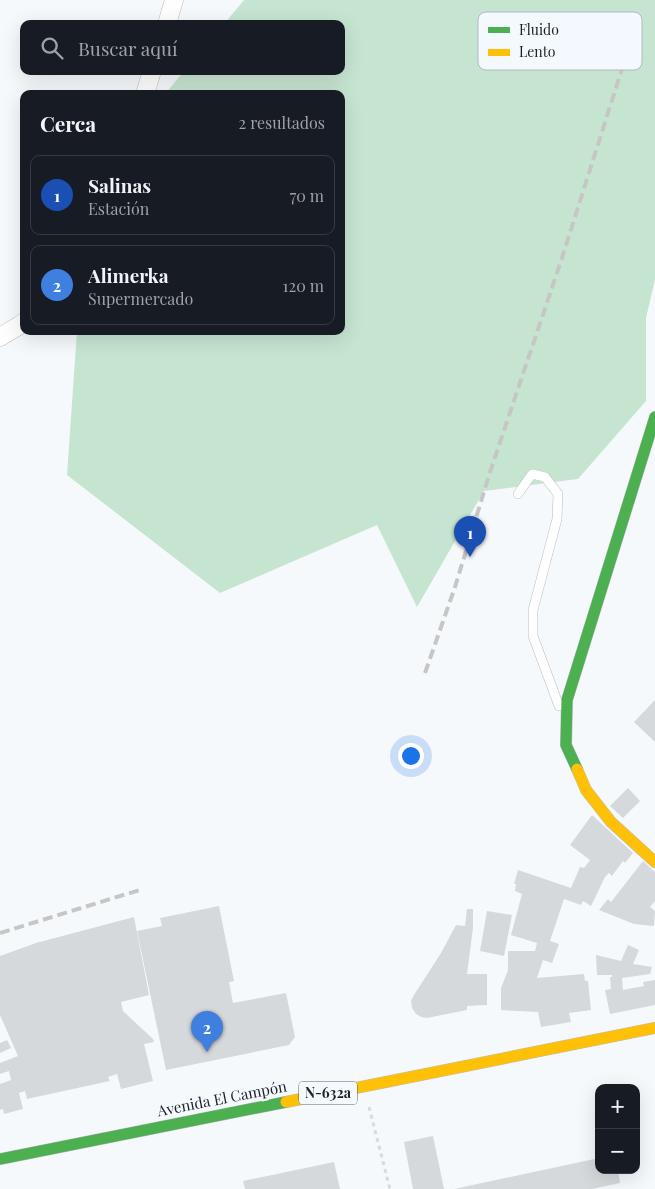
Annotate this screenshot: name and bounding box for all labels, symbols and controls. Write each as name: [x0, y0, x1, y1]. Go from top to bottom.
legend: [478, 12, 642, 70]
search box: [20, 20, 345, 75]
text: Fluido: [519, 20, 559, 39]
icon: search: [38, 34, 66, 62]
text: Buscar aquí: [78, 35, 178, 61]
text: Lento: [519, 42, 556, 61]
text: Cerca: [40, 109, 96, 137]
text: 2 resultados: [239, 112, 325, 133]
text: Salinas: [88, 172, 151, 198]
text: 1: [54, 185, 60, 206]
text: 70 m: [290, 185, 324, 206]
text: Estación: [88, 198, 149, 219]
text: Alimerka: [88, 262, 168, 288]
text: 2: [53, 275, 61, 296]
text: 120 m: [283, 275, 324, 296]
text: Supermercado: [88, 288, 193, 309]
pin: 1: [454, 516, 486, 557]
your location: [398, 743, 424, 769]
pin: 2: [191, 1011, 223, 1052]
street label: Avenida El Campón: [154, 1076, 288, 1121]
road number: N-632a: [299, 1082, 357, 1104]
map controls: [595, 1084, 640, 1174]
button: +: [595, 1084, 640, 1129]
button: −: [595, 1129, 640, 1174]

